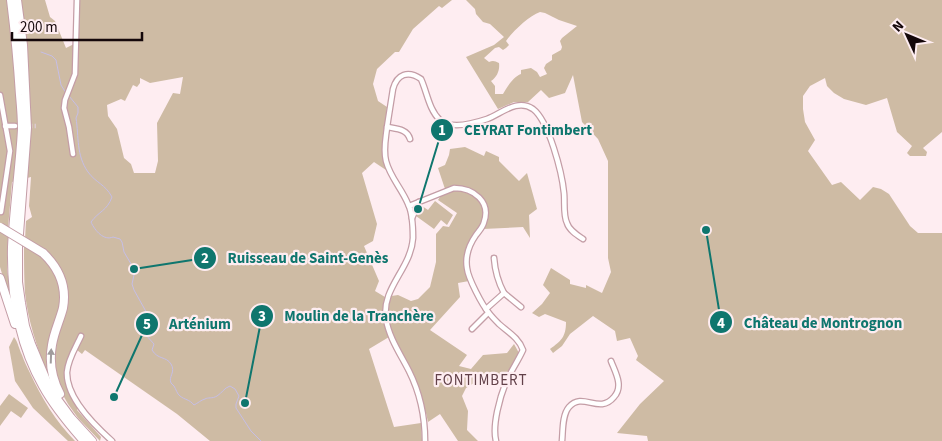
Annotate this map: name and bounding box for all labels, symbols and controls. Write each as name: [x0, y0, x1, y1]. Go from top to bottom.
scale bar: [12, 10, 142, 42]
north arrow: [882, 10, 932, 60]
text: N: [888, 16, 909, 37]
text: 200 m: [20, 17, 58, 38]
callout: CEYRAT Fontimbert: [429, 115, 602, 145]
text: 1: [438, 120, 446, 141]
text: CEYRAT Fontimbert: [464, 120, 592, 141]
callout: Ruisseau de Saint-Genès: [193, 243, 399, 273]
text: 2: [201, 248, 209, 269]
text: Ruisseau de Saint-Genès: [227, 248, 389, 269]
callout: Moulin de la Tranchère: [249, 301, 444, 331]
text: 3: [258, 306, 266, 327]
text: Moulin de la Tranchère: [284, 306, 434, 327]
callout: Château de Montrognon: [709, 307, 912, 337]
callout: Arténium: [134, 309, 241, 339]
text: 4: [717, 313, 725, 334]
text: Château de Montrognon: [744, 313, 902, 334]
text: 5: [143, 314, 151, 335]
text: Arténium: [168, 314, 231, 335]
one-way arrow: [48, 347, 56, 363]
district label: FONTIMBERT: [435, 370, 527, 391]

